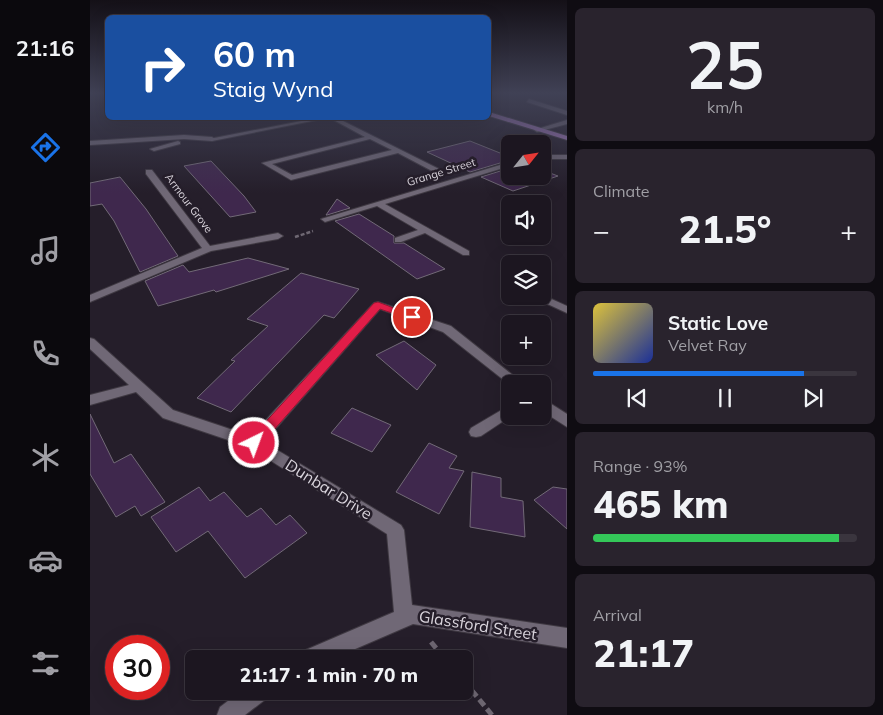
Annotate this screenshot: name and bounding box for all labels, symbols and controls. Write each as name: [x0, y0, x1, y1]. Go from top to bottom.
text: 25: [686, 24, 764, 105]
text: 60 m: [213, 32, 296, 76]
text: 21:16: [16, 34, 74, 62]
icon: right: [130, 35, 195, 100]
text: Staig Wynd: [213, 75, 333, 103]
text: km/h: [707, 97, 743, 117]
icon: directions: [28, 130, 63, 165]
north arrow: [501, 135, 551, 185]
map controls: [501, 135, 551, 425]
street label: Grange Street: [405, 155, 477, 189]
street label: Armour Grove: [162, 170, 216, 236]
text: Climate: [593, 181, 649, 201]
button: sound: [501, 195, 551, 245]
text: 21.5°: [679, 205, 771, 253]
text: −: [593, 213, 610, 248]
text: +: [840, 213, 857, 248]
icon: music: [28, 233, 63, 268]
button: layers: [501, 255, 551, 305]
pin: [391, 296, 433, 338]
icon: arrive: [398, 303, 426, 331]
text: Static Love: [668, 311, 768, 335]
button: +: [501, 315, 551, 365]
text: Velvet Ray: [668, 335, 747, 355]
icon: phone: [28, 336, 63, 371]
button: −: [501, 375, 551, 425]
icon: previous: [623, 384, 651, 412]
icon: pause: [711, 384, 739, 412]
icon: next: [799, 384, 827, 412]
position arrow: [227, 416, 279, 468]
icon: climate: [28, 440, 63, 475]
street label: Dunbar Drive: [282, 454, 376, 524]
text: Range · 93%: [593, 456, 688, 476]
text: 465 km: [593, 480, 729, 528]
icon: car: [28, 543, 63, 578]
text: Arrival: [593, 605, 642, 625]
street label: Glassford Street: [418, 606, 539, 644]
text: 21:17: [593, 629, 694, 677]
speed limit sign: 30: [105, 635, 170, 700]
icon: filters: [28, 646, 63, 681]
text: 21:17 · 1 min · 70 m: [240, 663, 418, 687]

